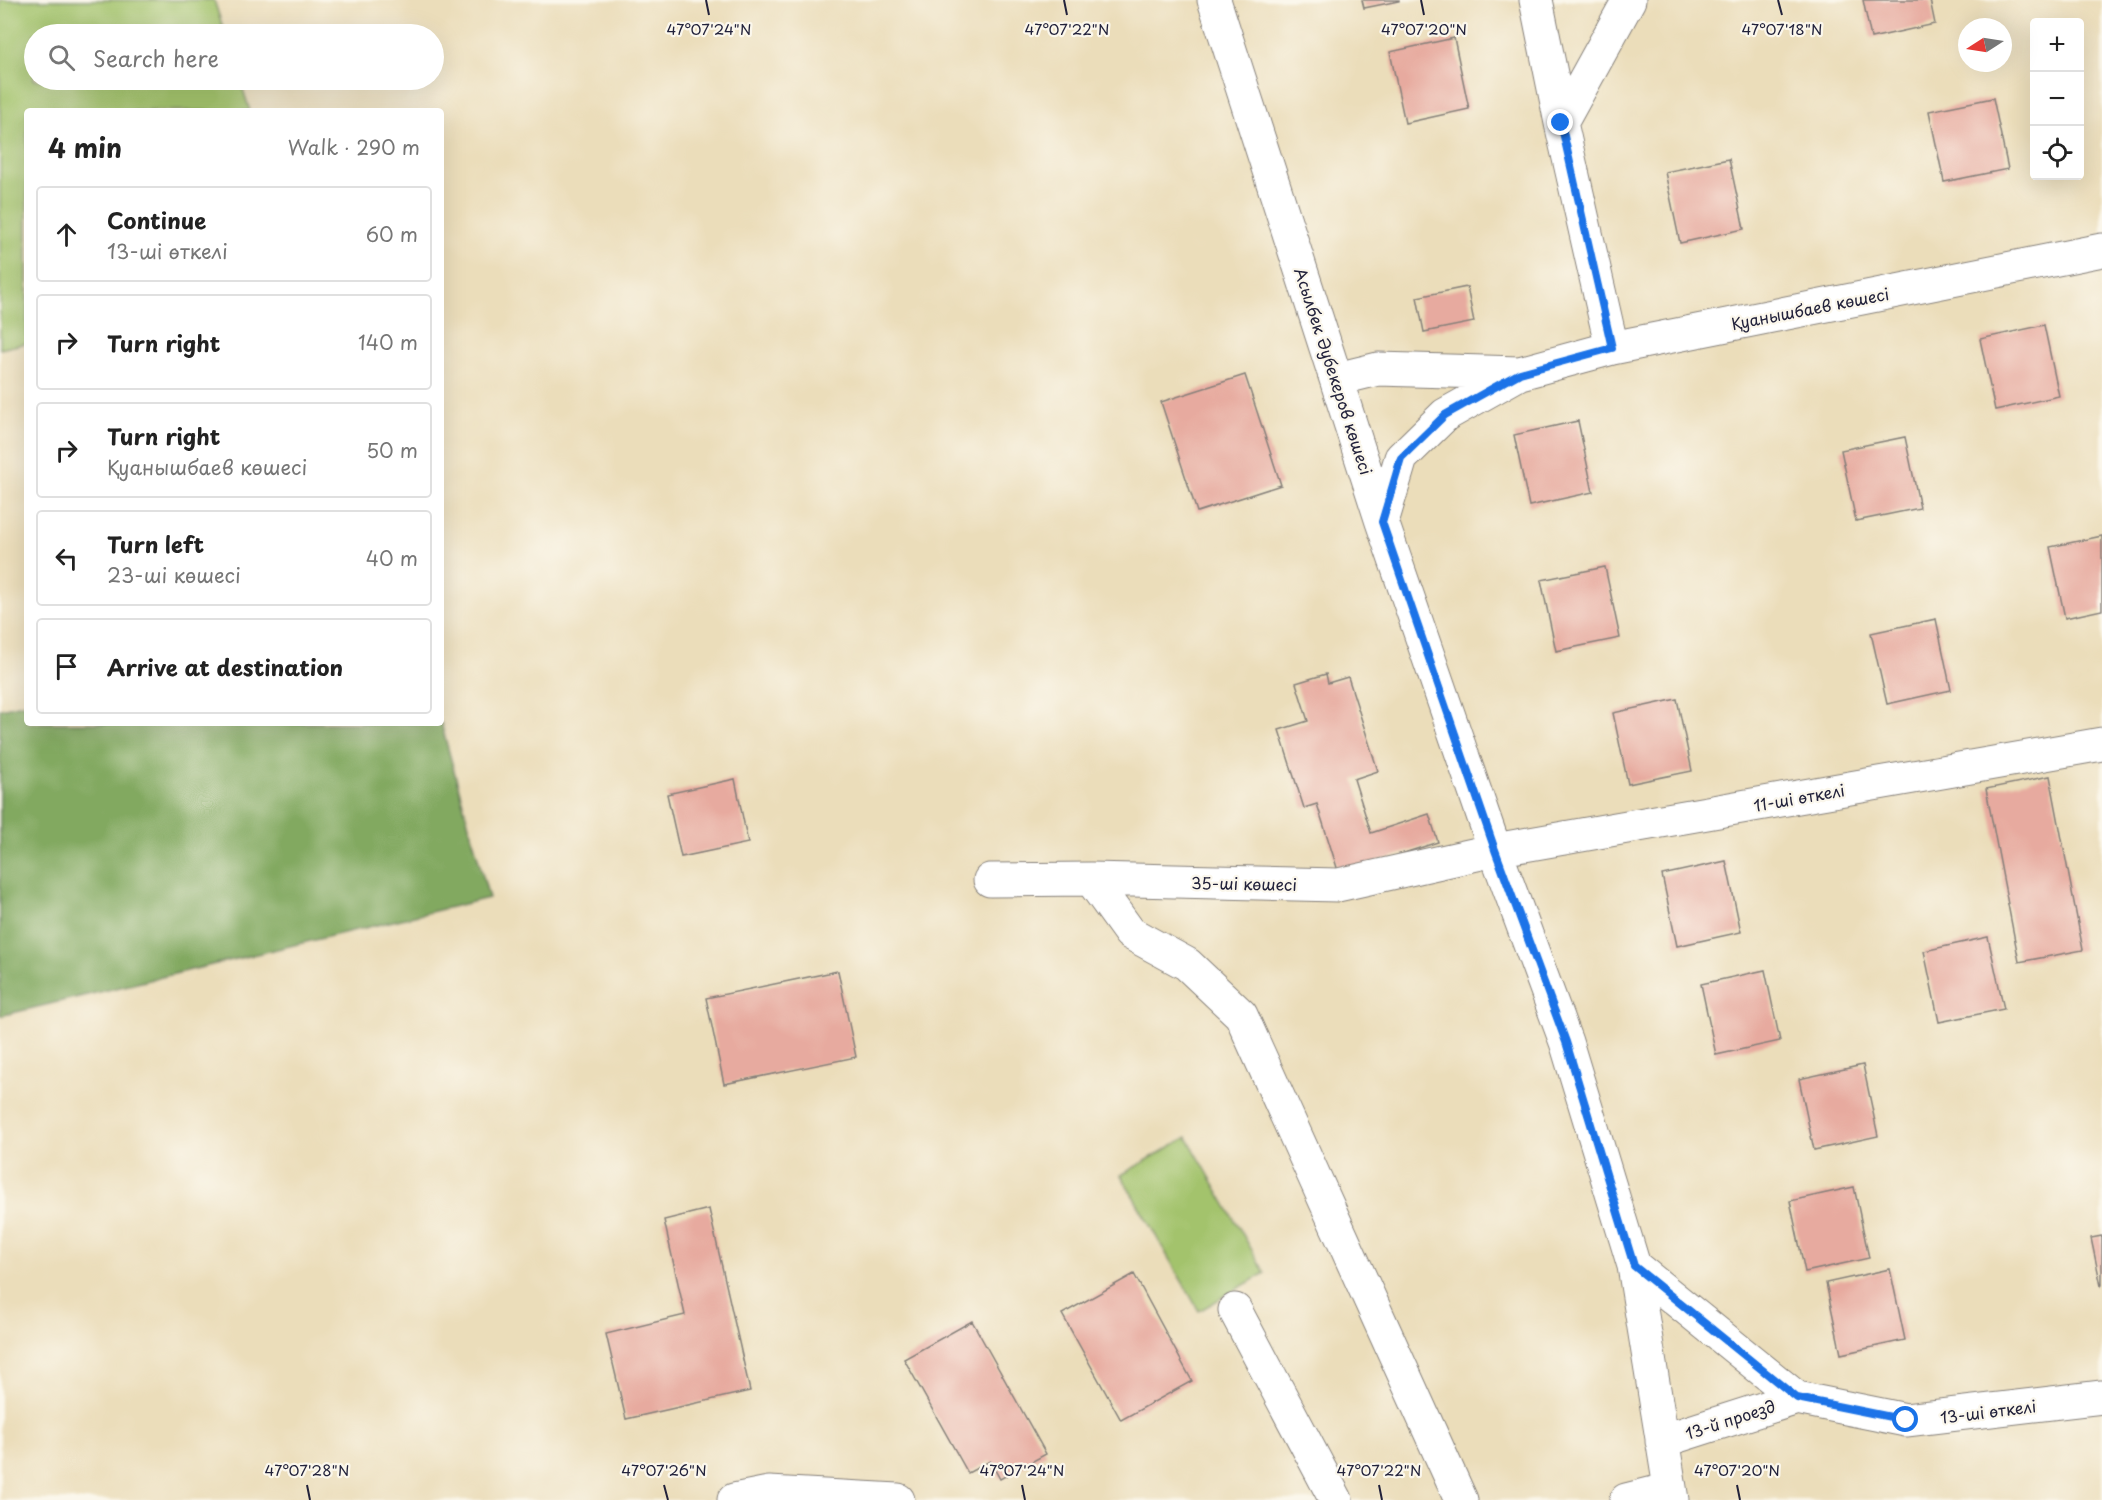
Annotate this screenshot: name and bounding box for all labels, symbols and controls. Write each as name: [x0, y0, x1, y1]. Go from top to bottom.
text: 47°07'24"N: [667, 17, 751, 40]
text: 47°07'22"N: [1025, 17, 1109, 40]
text: 47°07'20"N: [1381, 17, 1467, 40]
text: 47°07'18"N: [1741, 17, 1823, 40]
north arrow: [1958, 18, 2012, 72]
map controls: [2030, 18, 2084, 180]
button: +: [2030, 18, 2084, 72]
search box: [24, 24, 444, 90]
icon: search: [45, 41, 78, 74]
text: Search here: [93, 41, 219, 74]
button: −: [2030, 72, 2084, 126]
route end: [1547, 109, 1573, 135]
button: locate: [2030, 126, 2084, 180]
text: 4 min: [48, 128, 122, 167]
text: Walk · 290 m: [288, 132, 420, 162]
text: Continue: [107, 203, 206, 236]
icon: ahead: [50, 218, 83, 251]
text: 60 m: [366, 219, 418, 249]
text: 13-ші өткелі: [107, 236, 228, 266]
street label: Асылбек Әубекеров көшесі: [1289, 264, 1379, 478]
street label: Қуанышбаев көшесі: [1729, 281, 1891, 335]
icon: right: [50, 326, 83, 359]
text: Turn right: [107, 326, 220, 359]
text: 140 m: [358, 327, 418, 357]
text: Turn right: [107, 419, 220, 452]
icon: right: [50, 434, 83, 467]
text: 50 m: [366, 435, 418, 465]
text: Қуанышбаев көшесі: [107, 452, 307, 482]
text: Turn left: [107, 527, 204, 560]
icon: left: [50, 542, 83, 575]
text: 40 m: [366, 543, 418, 573]
text: 23-ші көшесі: [107, 560, 241, 590]
icon: arrive: [50, 650, 83, 683]
text: Arrive at destination: [107, 650, 343, 683]
street label: 11-ші өткелі: [1751, 777, 1847, 817]
street label: 35-ші көшесі: [1191, 870, 1297, 896]
street label: 13-й проезд: [1682, 1393, 1778, 1445]
street label: 13-ші өткелі: [1939, 1393, 2037, 1429]
route start: [1892, 1406, 1918, 1432]
text: 47°07'28"N: [265, 1458, 350, 1481]
text: 47°07'26"N: [621, 1458, 707, 1481]
text: 47°07'24"N: [980, 1458, 1064, 1481]
text: 47°07'22"N: [1337, 1458, 1421, 1481]
text: 47°07'20"N: [1694, 1458, 1780, 1481]

